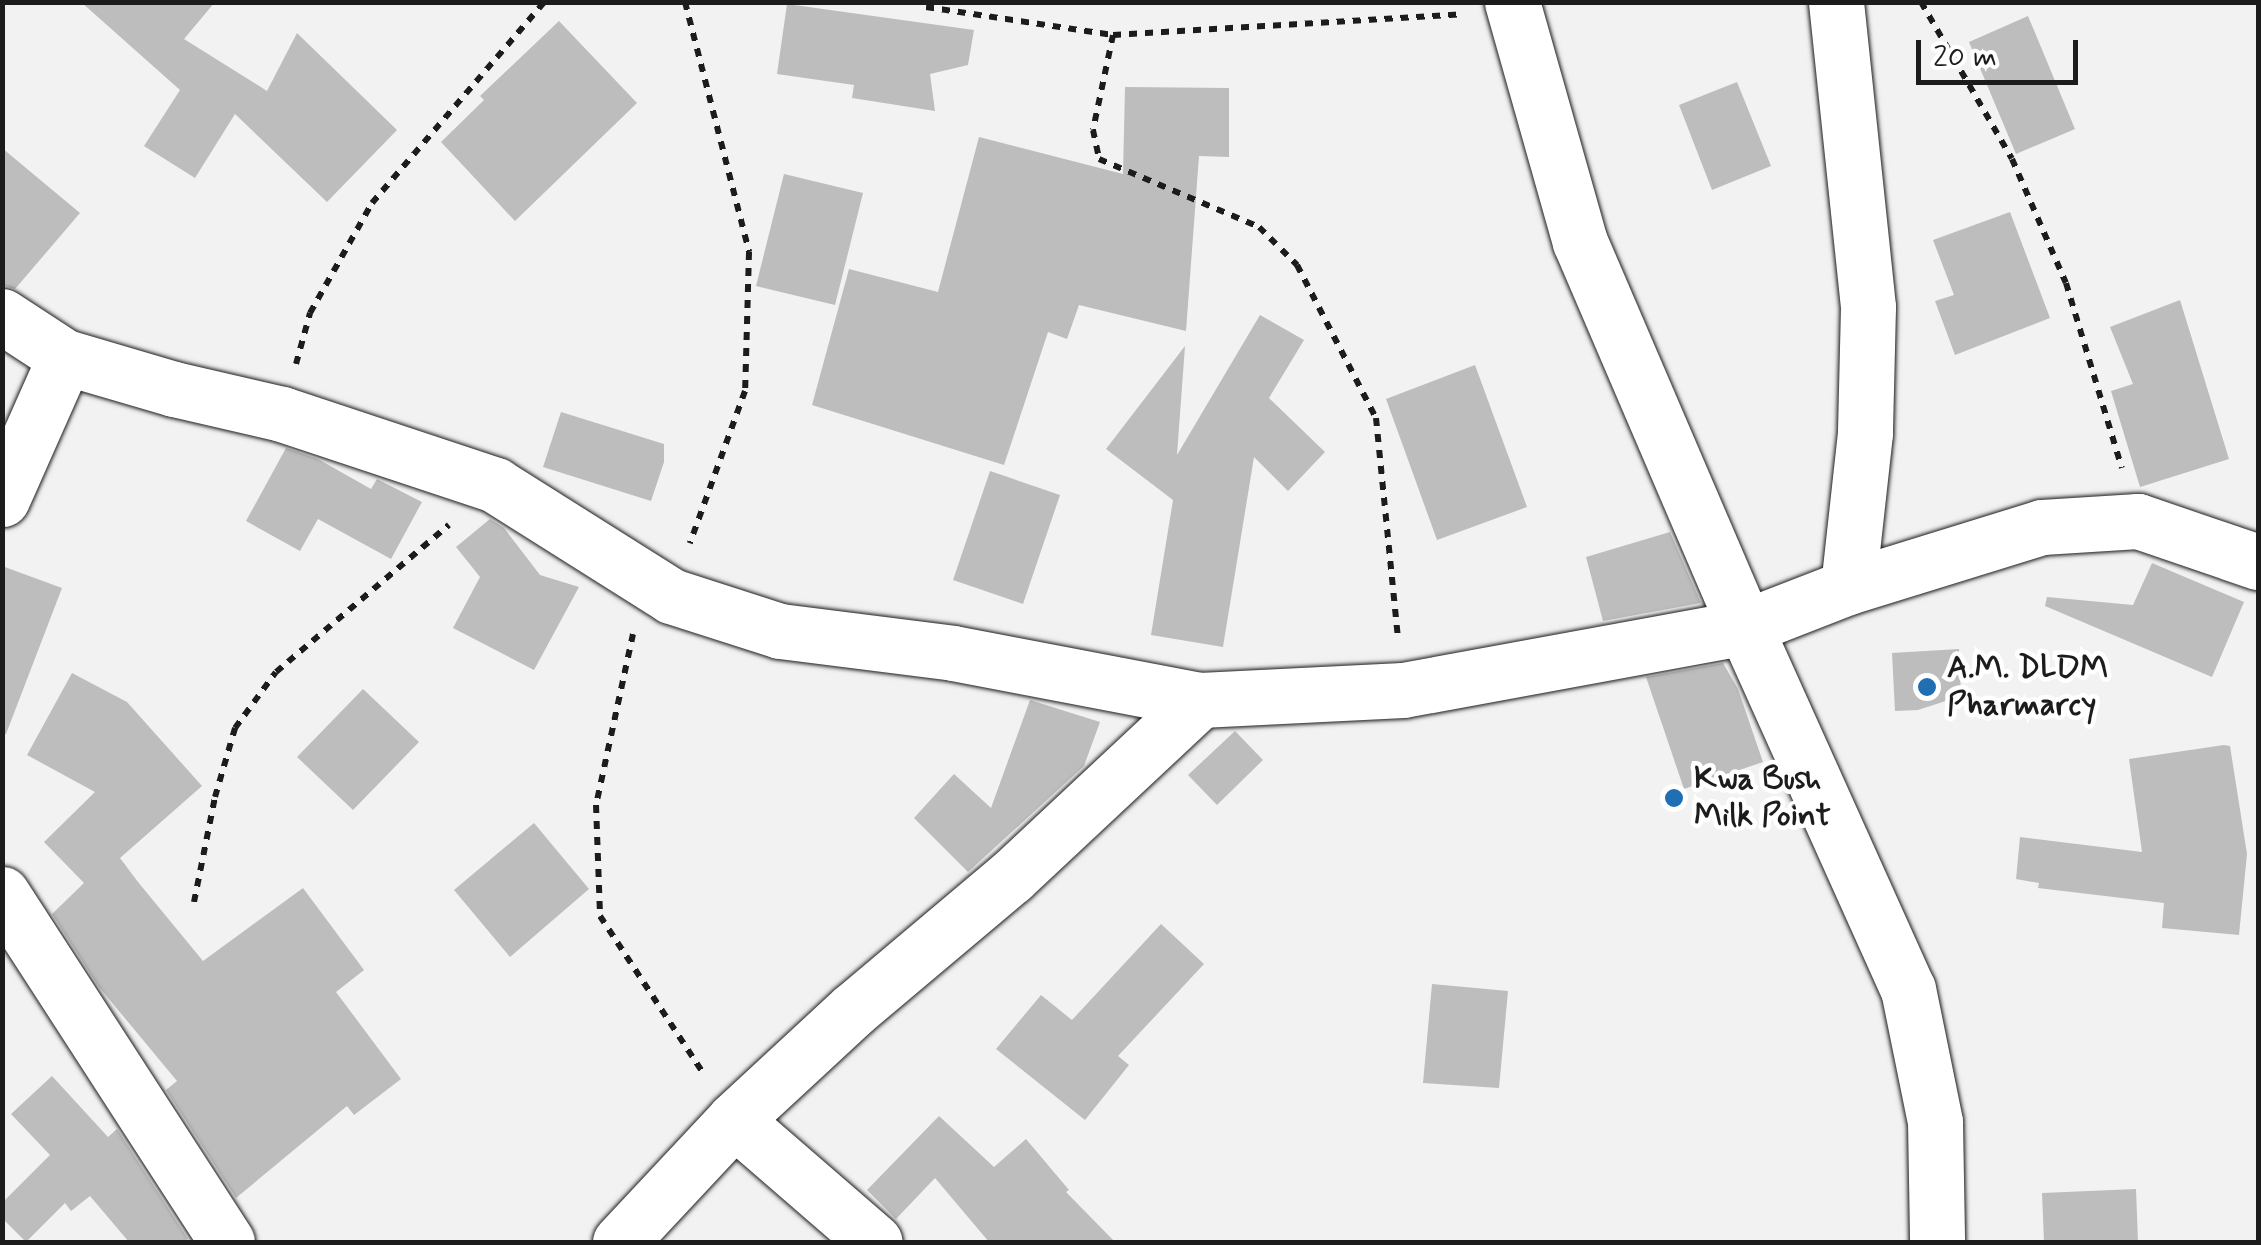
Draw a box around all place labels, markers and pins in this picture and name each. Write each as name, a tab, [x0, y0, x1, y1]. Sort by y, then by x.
place label: A.M. DLDM Pharmarcy	[1947, 650, 2108, 725]
marker: A.M. DLDM Pharmarcy	[1916, 676, 1938, 698]
place label: Kwa Bush Milk Point	[1694, 761, 1831, 836]
marker: Kwa Bush Milk Point	[1663, 787, 1685, 809]

